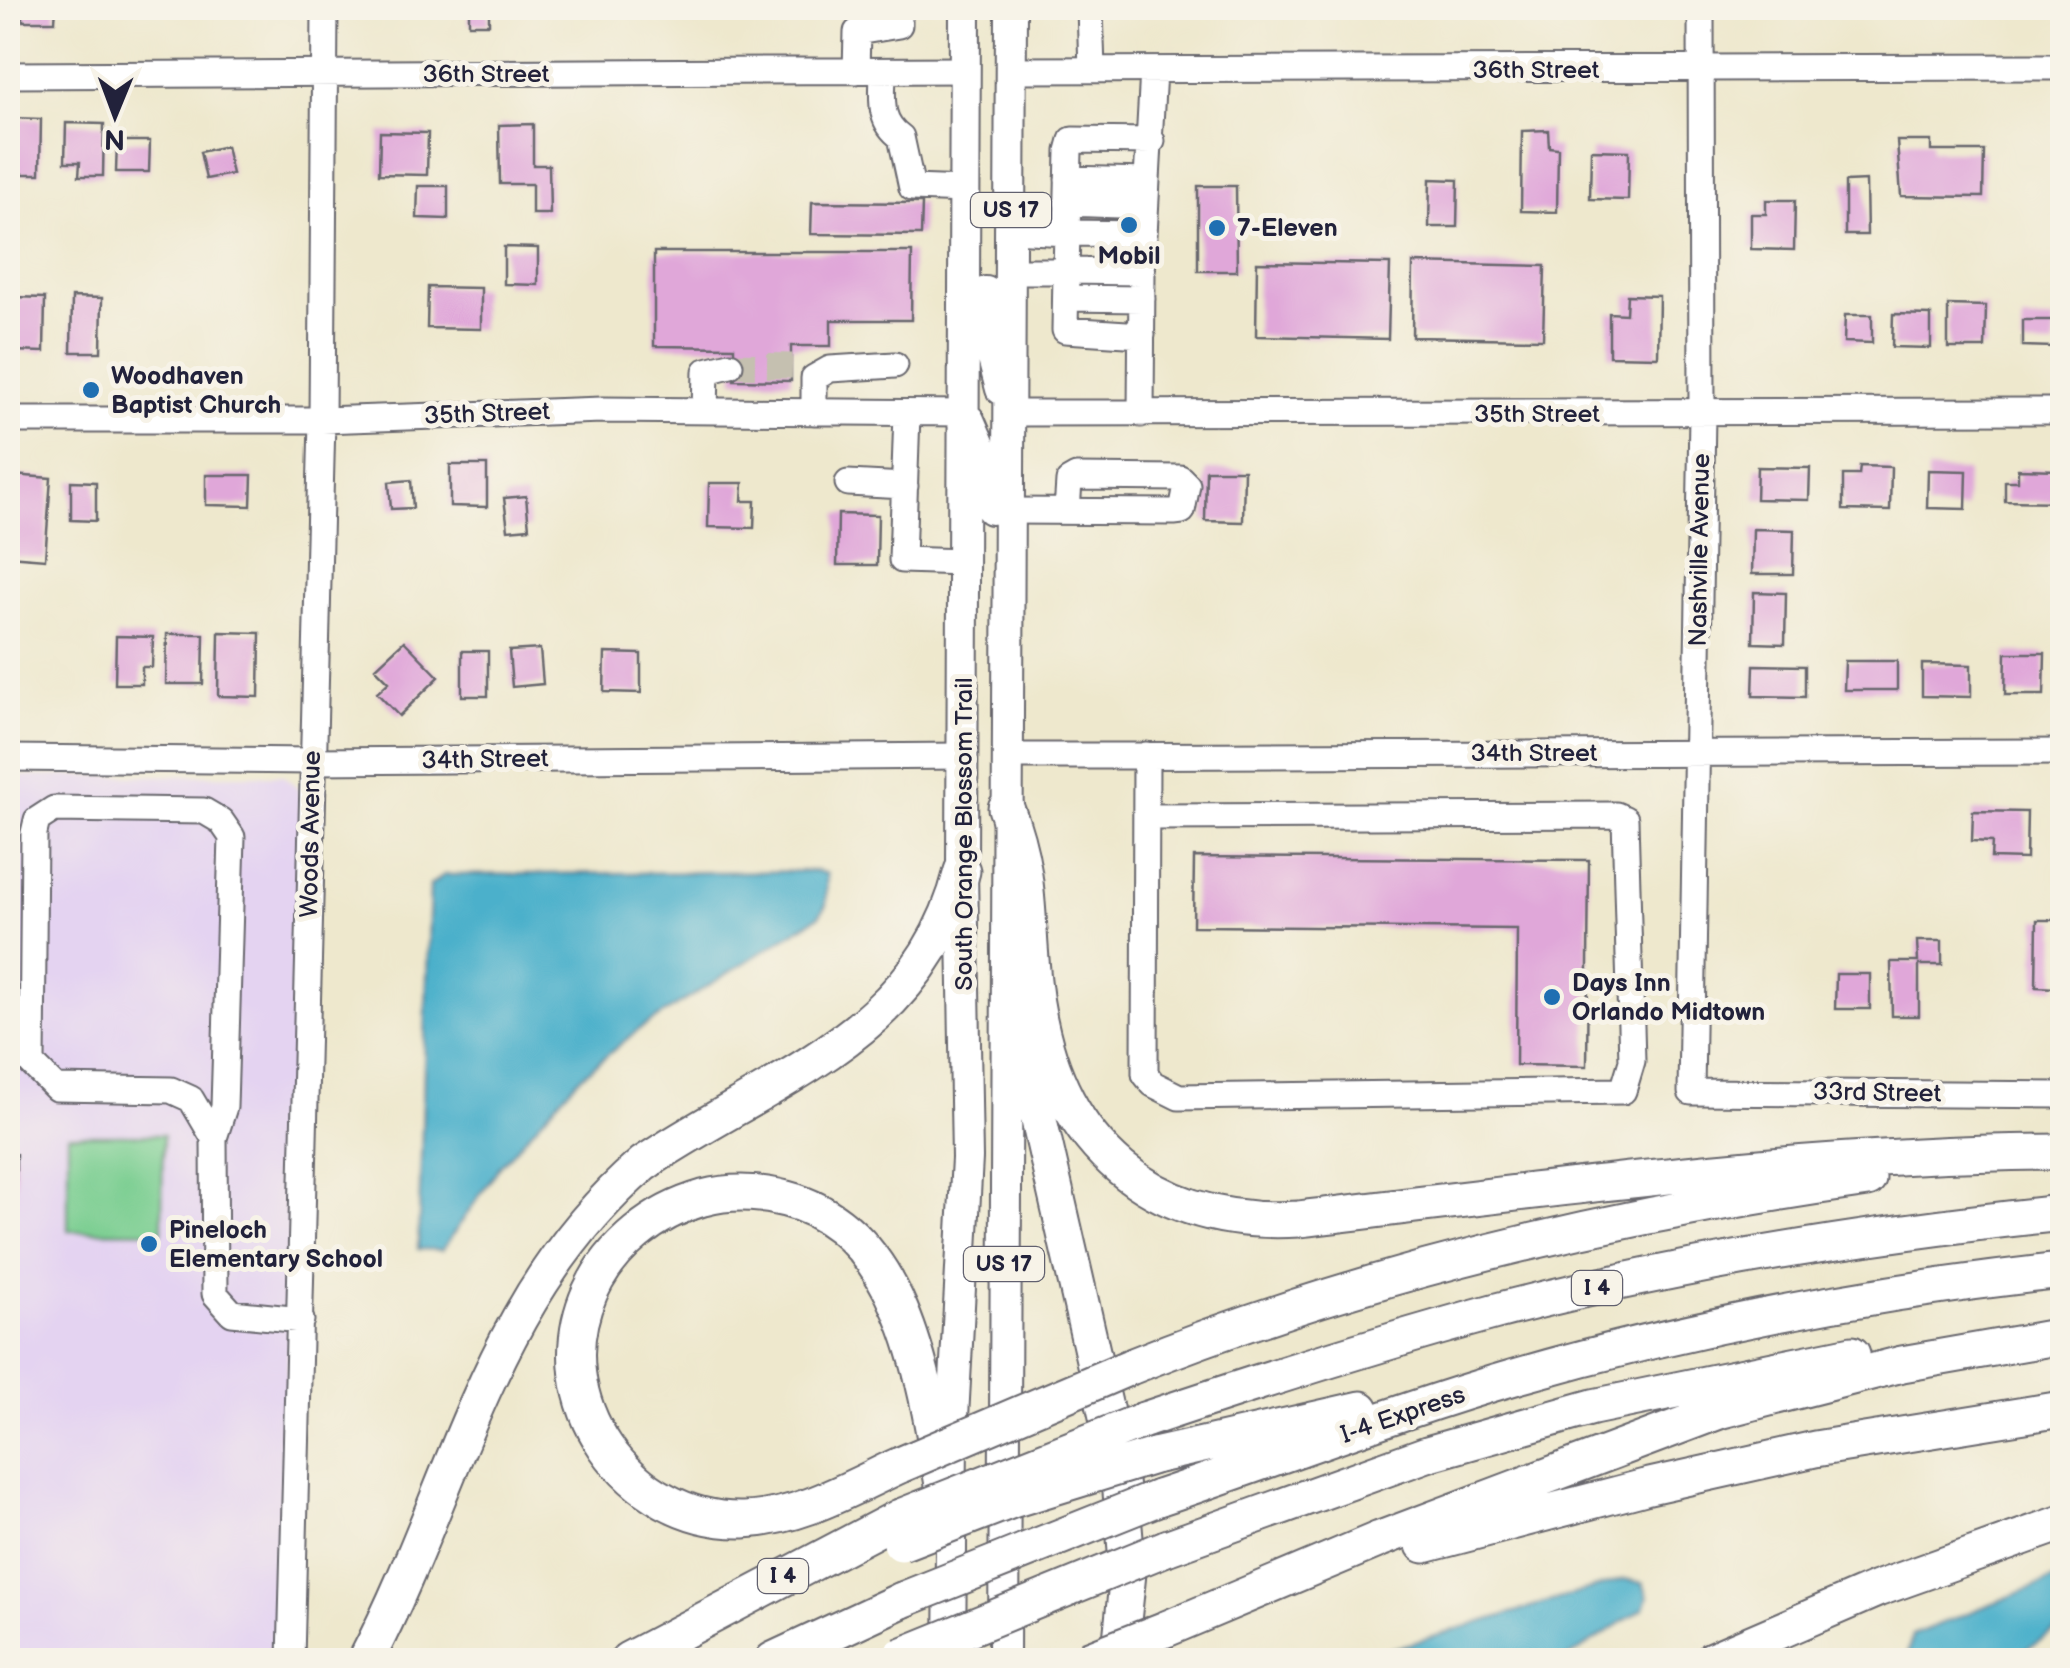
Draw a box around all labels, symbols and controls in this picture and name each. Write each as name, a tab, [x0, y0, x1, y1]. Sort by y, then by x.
street label: 36th Street	[1472, 55, 1600, 86]
street label: 36th Street	[422, 59, 550, 90]
north arrow	[65, 65, 165, 165]
text: N	[104, 122, 125, 155]
road number: US 17	[971, 193, 1051, 227]
place label: 7-Eleven	[1237, 213, 1338, 244]
marker: Mobil	[1118, 214, 1140, 236]
marker: 7-Eleven	[1206, 217, 1228, 239]
place label: Mobil	[1098, 241, 1160, 272]
place label: Woodhaven Baptist Church	[111, 361, 281, 421]
marker: Woodhaven Baptist Church	[80, 379, 102, 401]
street label: 35th Street	[423, 396, 551, 432]
street label: 35th Street	[1474, 399, 1600, 430]
street label: Nashville Avenue	[1683, 453, 1717, 647]
street label: South Orange Blossom Trail	[949, 677, 980, 991]
street label: 34th Street	[1470, 738, 1598, 769]
street label: 34th Street	[421, 743, 549, 777]
street label: Woods Avenue	[294, 750, 328, 918]
place label: Days Inn Orlando Midtown	[1572, 968, 1765, 1028]
marker: Days Inn Orlando Midtown	[1541, 986, 1563, 1008]
street label: 33rd Street	[1812, 1076, 1942, 1110]
place label: Pineloch Elementary School	[169, 1215, 383, 1275]
marker: Pineloch Elementary School	[138, 1233, 160, 1255]
road number: US 17	[964, 1247, 1044, 1281]
road number: I 4	[1572, 1271, 1622, 1305]
street label: I-4 Express	[1337, 1379, 1469, 1451]
road number: I 4	[758, 1559, 808, 1593]

